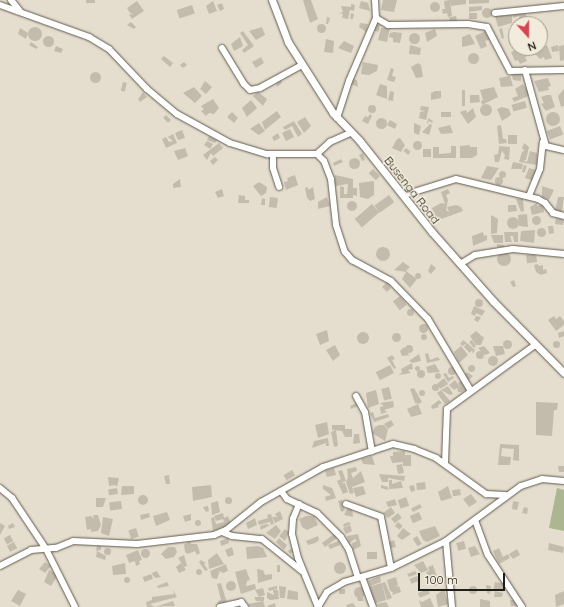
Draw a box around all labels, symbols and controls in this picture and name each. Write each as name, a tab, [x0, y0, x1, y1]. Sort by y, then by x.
north arrow	[508, 16, 548, 56]
text: N	[526, 38, 538, 54]
street label: Busenga Road	[381, 153, 443, 227]
scale bar	[420, 565, 507, 591]
text: 100 m	[425, 572, 458, 587]

